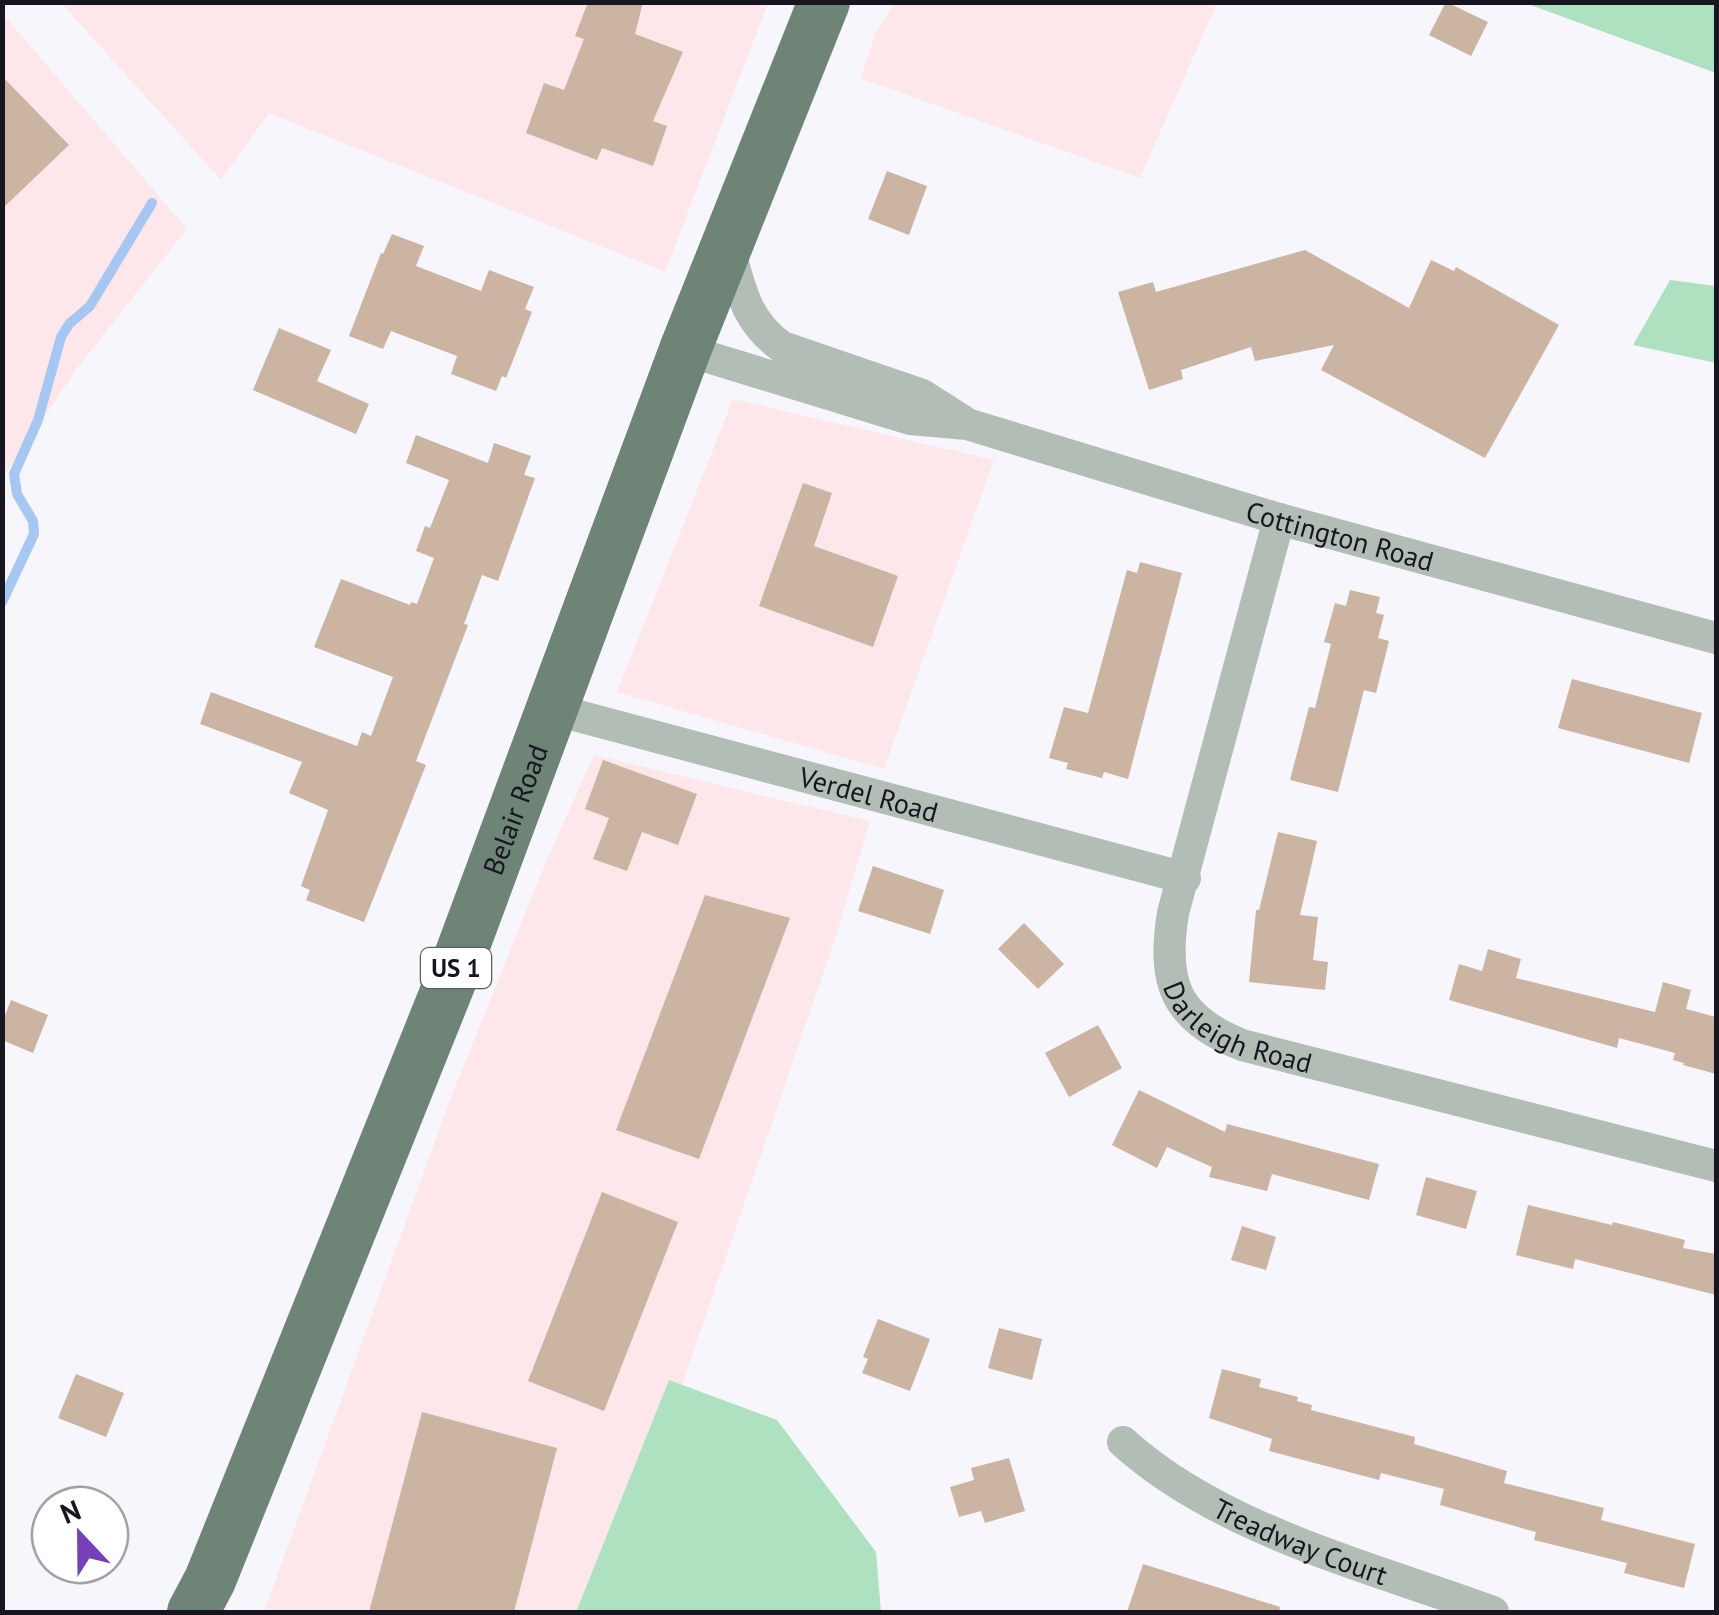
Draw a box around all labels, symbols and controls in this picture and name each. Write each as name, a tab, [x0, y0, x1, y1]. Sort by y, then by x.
street label: Cottington Road	[1242, 492, 1438, 579]
street label: Belair Road	[473, 739, 556, 880]
street label: Verdel Road	[794, 757, 942, 830]
road number: US 1	[421, 948, 491, 988]
street label: Darleigh Road	[1155, 975, 1316, 1081]
north arrow	[30, 1485, 130, 1585]
street label: Treadway Court	[1207, 1489, 1393, 1593]
text: N	[55, 1491, 86, 1532]

